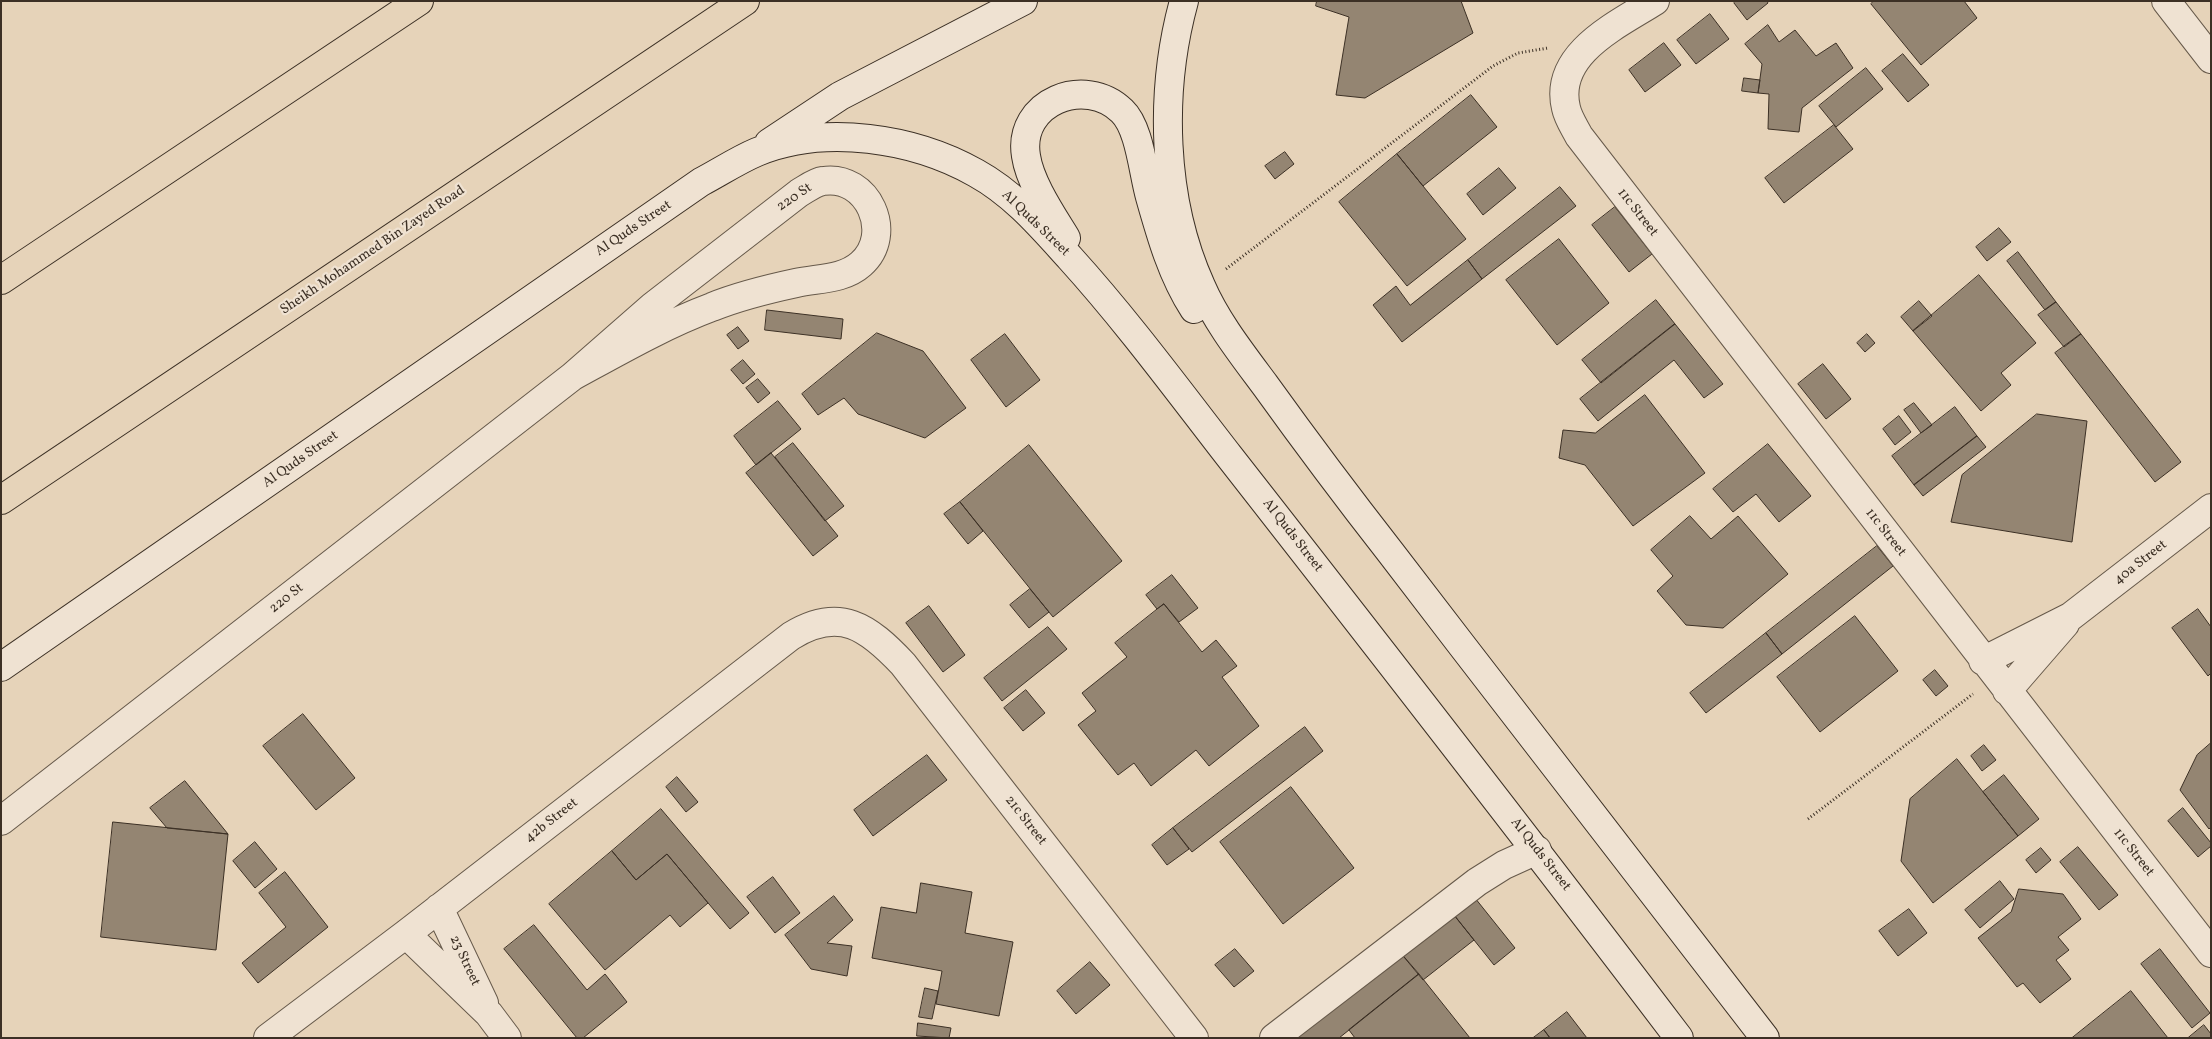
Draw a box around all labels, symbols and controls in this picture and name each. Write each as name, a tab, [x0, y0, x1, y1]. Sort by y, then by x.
street label: 220 St	[774, 180, 816, 216]
street label: Sheikh Mohammed Bin Zayed Road	[278, 183, 468, 319]
street label: 11c Street	[1613, 186, 1661, 240]
street label: Al Quds Street	[997, 187, 1073, 261]
street label: Al Quds Street	[593, 197, 675, 261]
street label: Al Quds Street	[260, 428, 342, 492]
street label: Al Quds Street	[1258, 496, 1326, 576]
street label: 11c Street	[1861, 506, 1909, 560]
street label: 40a Street	[2111, 537, 2171, 589]
street label: 220 St	[267, 580, 307, 618]
street label: 21c Street	[1000, 793, 1050, 849]
street label: 42b Street	[522, 795, 582, 847]
street label: Al Quds Street	[1506, 815, 1574, 895]
street label: 11c Street	[2109, 826, 2157, 880]
street label: 23 Street	[445, 933, 483, 989]

